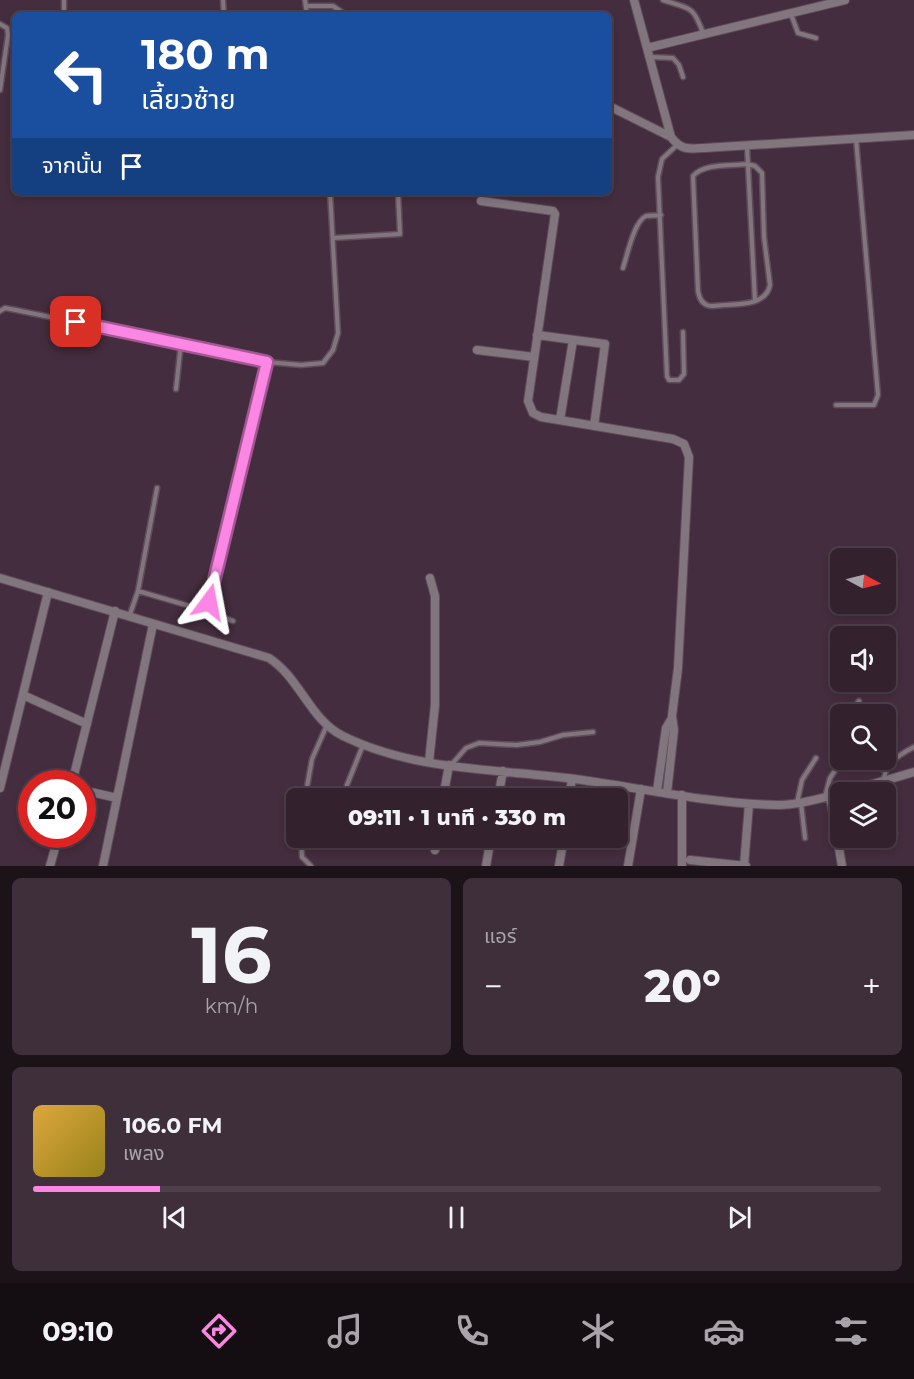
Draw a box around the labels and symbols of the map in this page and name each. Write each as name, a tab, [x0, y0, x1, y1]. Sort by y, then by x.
pin	[50, 296, 101, 347]
north arrow	[830, 548, 896, 614]
position arrow	[177, 570, 241, 634]
speed limit sign: 20	[18, 770, 96, 848]

